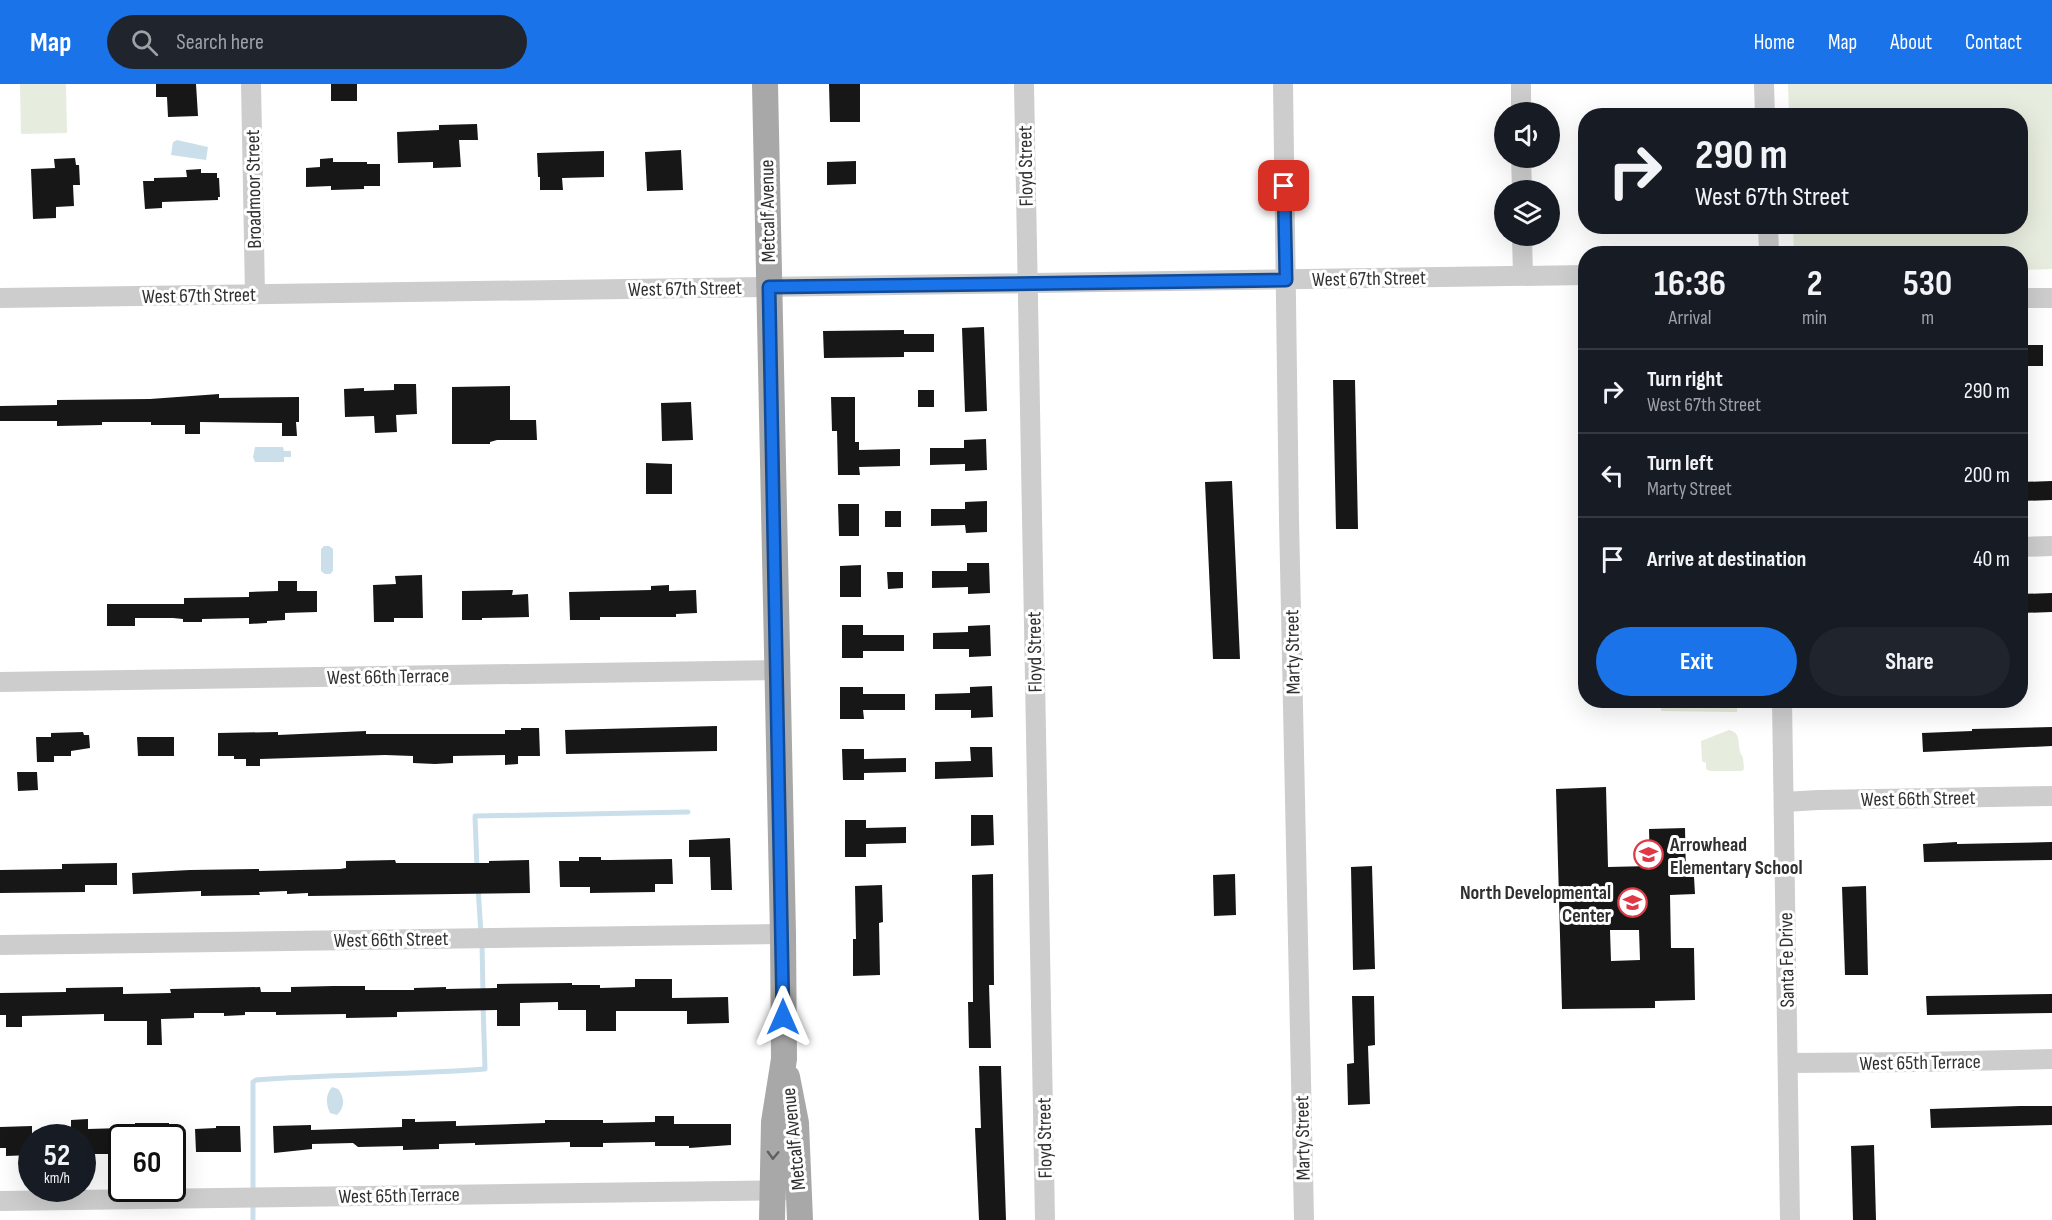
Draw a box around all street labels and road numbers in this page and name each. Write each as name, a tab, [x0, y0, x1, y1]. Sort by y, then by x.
street label: Floyd Street	[1013, 125, 1039, 207]
street label: Broadmoor Street	[241, 129, 267, 249]
street label: Metcalf Avenue	[755, 159, 781, 263]
street label: West 67th Street	[1312, 266, 1426, 292]
street label: West 67th Street	[628, 276, 742, 302]
street label: West 67th Street	[142, 283, 256, 309]
street label: Marty Street	[1280, 609, 1306, 695]
street label: Floyd Street	[1022, 611, 1048, 693]
street label: West 66th Terrace	[327, 664, 449, 690]
street label: West 66th Street	[1860, 786, 1976, 812]
street label: Santa Fe Drive	[1774, 912, 1800, 1008]
street label: West 66th Street	[333, 927, 449, 953]
street label: West 65th Terrace	[1859, 1050, 1981, 1076]
street label: Metcalf Avenue	[777, 1087, 811, 1191]
street label: Marty Street	[1290, 1095, 1316, 1181]
street label: Floyd Street	[1032, 1097, 1058, 1179]
street label: West 65th Terrace	[338, 1183, 460, 1209]

